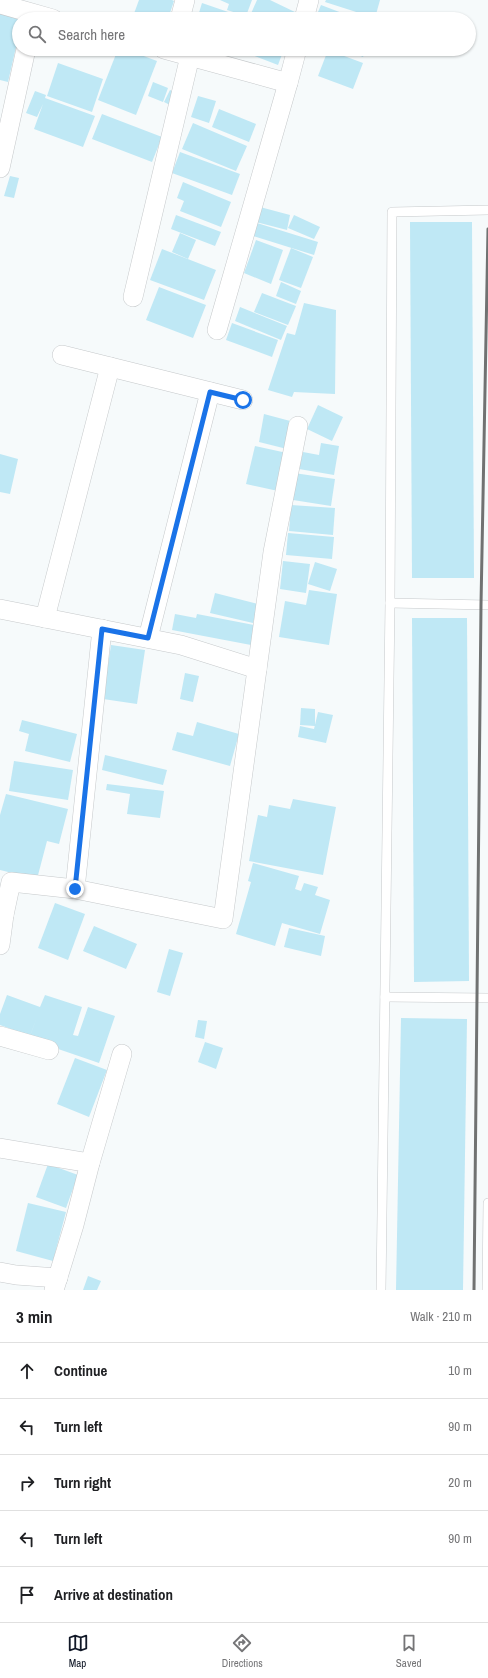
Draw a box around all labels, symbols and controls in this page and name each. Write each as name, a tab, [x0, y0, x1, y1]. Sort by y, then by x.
search box	[12, 12, 476, 56]
icon: search	[26, 23, 48, 45]
text: Search here	[58, 24, 125, 45]
route start	[234, 391, 252, 409]
route end	[66, 880, 84, 898]
text: 3 min	[16, 1305, 52, 1328]
text: Walk · 210 m	[410, 1308, 472, 1325]
icon: ahead	[16, 1360, 38, 1382]
text: Continue	[54, 1360, 107, 1381]
text: 10 m	[448, 1362, 472, 1379]
icon: left	[16, 1416, 38, 1438]
text: Turn left	[54, 1416, 102, 1437]
text: 90 m	[448, 1418, 472, 1435]
icon: right	[16, 1472, 38, 1494]
text: Turn right	[54, 1472, 111, 1493]
text: 20 m	[448, 1474, 472, 1491]
icon: left	[16, 1528, 38, 1550]
text: Turn left	[54, 1528, 102, 1549]
text: 90 m	[448, 1530, 472, 1547]
icon: arrive	[16, 1584, 38, 1606]
text: Arrive at destination	[54, 1584, 173, 1605]
tab: Map	[67, 1632, 89, 1670]
tab: Directions	[222, 1632, 263, 1670]
tab: Saved	[396, 1632, 421, 1670]

